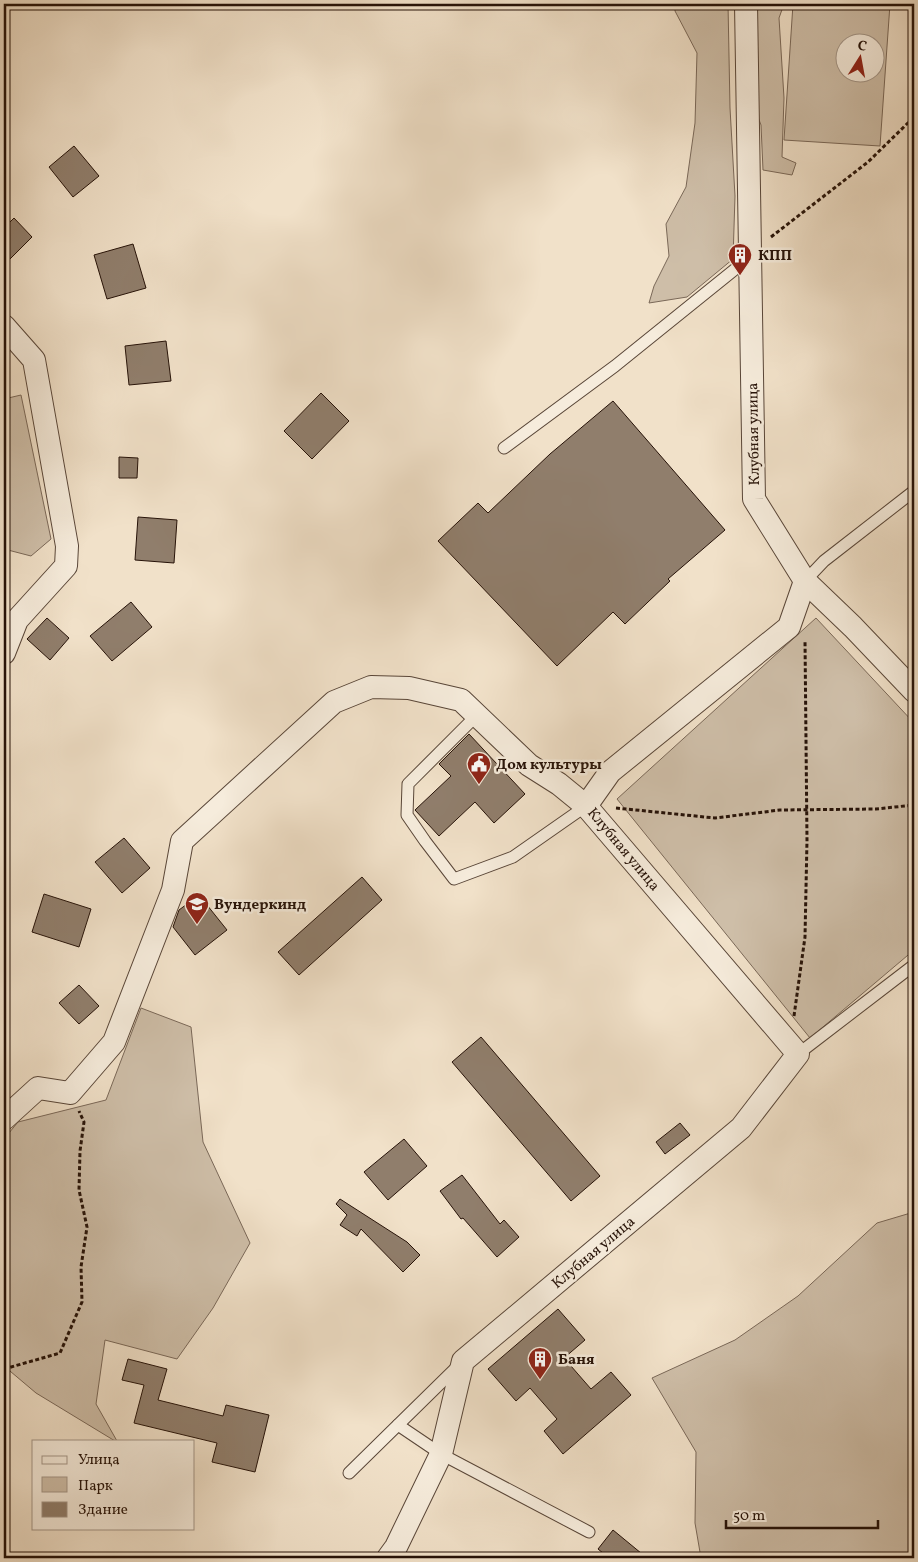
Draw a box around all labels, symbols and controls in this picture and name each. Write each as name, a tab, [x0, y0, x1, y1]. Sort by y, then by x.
north arrow	[836, 32, 886, 82]
text: С	[856, 37, 868, 57]
building icon: КПП	[727, 242, 753, 276]
place label: КПП	[758, 246, 792, 267]
street label: Клубная улица	[743, 382, 766, 486]
public building icon: Дом культуры	[466, 751, 492, 785]
place label: Дом культуры	[496, 755, 602, 776]
street label: Клубная улица	[582, 804, 664, 896]
school or university icon: Вундеркинд	[184, 891, 210, 925]
place label: Вундеркинд	[214, 895, 306, 916]
street label: Клубная улица	[548, 1212, 640, 1294]
building icon: Баня	[527, 1346, 553, 1380]
place label: Баня	[558, 1350, 595, 1371]
legend	[32, 1440, 195, 1530]
text: Улица	[78, 1450, 120, 1471]
text: Парк	[78, 1476, 113, 1497]
scale bar	[726, 1497, 878, 1529]
text: Здание	[78, 1500, 128, 1521]
text: 50 m	[733, 1506, 765, 1527]

